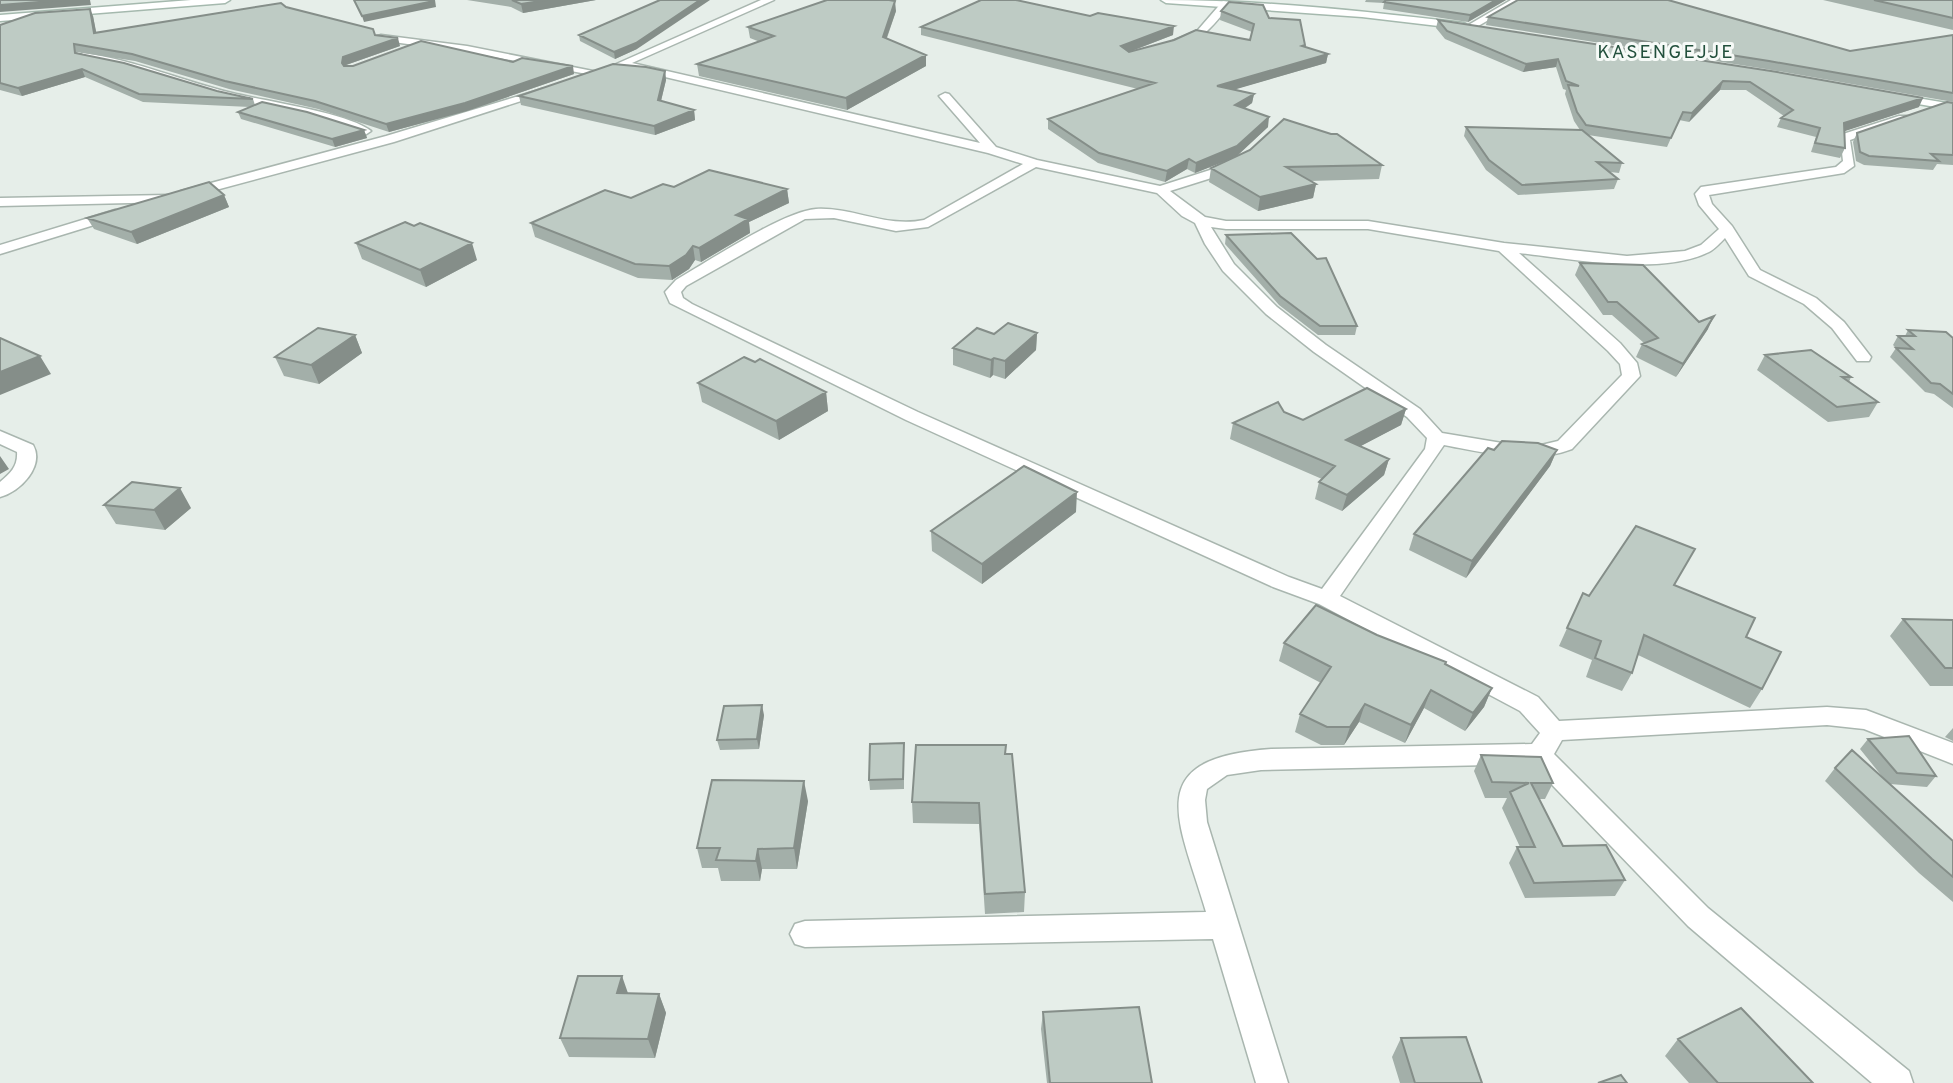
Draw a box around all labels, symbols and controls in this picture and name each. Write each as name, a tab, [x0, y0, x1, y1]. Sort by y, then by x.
district label: KASENGEJJE	[1597, 41, 1735, 65]

